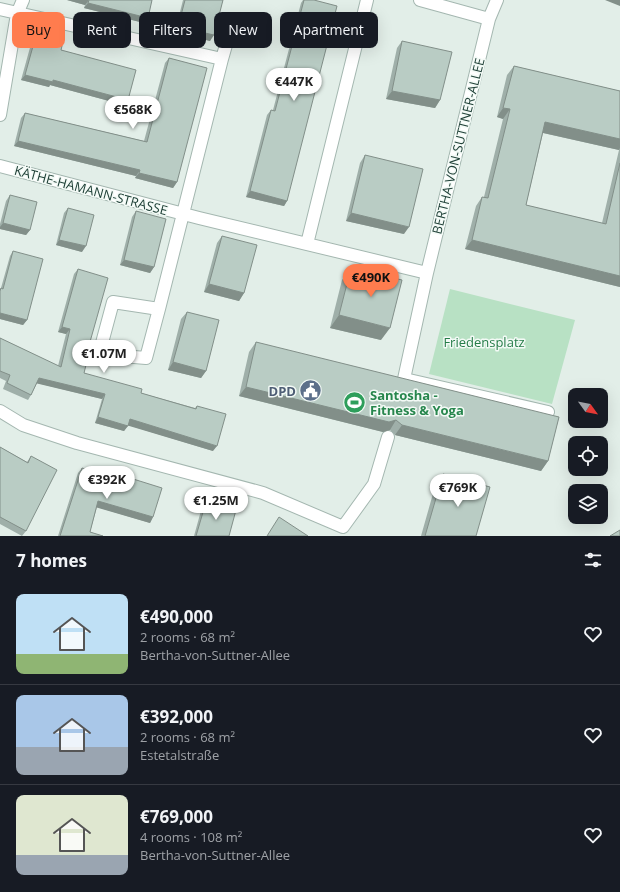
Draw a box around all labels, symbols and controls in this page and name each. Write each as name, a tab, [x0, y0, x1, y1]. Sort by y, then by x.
chip: Buy	[12, 12, 65, 48]
chip: Rent	[73, 12, 131, 48]
chip: Filters	[139, 12, 206, 48]
chip: New	[214, 12, 272, 48]
chip: Apartment	[280, 12, 378, 48]
street label: BERTHA-VON-SUTTNER-ALLEE	[427, 56, 489, 236]
pin: €447K	[266, 68, 322, 102]
text: €447K	[275, 72, 313, 90]
pin: €568K	[105, 96, 161, 130]
text: €568K	[114, 100, 152, 118]
street label: KÄTHE-HAMANN-STRASSE	[12, 161, 170, 219]
pin: €490K	[343, 264, 399, 298]
text: €490K	[352, 268, 390, 286]
park label: Friedensplatz	[443, 333, 525, 351]
pin: €1.07M	[71, 340, 137, 374]
text: €1.07M	[81, 344, 127, 362]
public building icon: DPD	[298, 378, 324, 404]
place label: DPD	[269, 382, 296, 400]
place label: Santosha - Fitness & Yoga	[370, 386, 464, 419]
north arrow	[568, 388, 608, 428]
map controls	[568, 388, 608, 524]
sports icon: Santosha - Fitness & Yoga	[341, 389, 367, 415]
button: locate	[568, 436, 608, 476]
pin: €392K	[79, 466, 135, 500]
text: €392K	[88, 470, 126, 488]
pin: €769K	[430, 474, 486, 508]
text: €769K	[439, 478, 477, 496]
button: layers	[568, 484, 608, 524]
pin: €1.25M	[183, 487, 249, 521]
text: €1.25M	[193, 491, 239, 509]
text: 7 homes	[16, 549, 87, 572]
icon: filters	[582, 549, 604, 571]
text: €490,000	[140, 605, 213, 628]
icon: home	[48, 610, 96, 658]
icon: heart	[582, 623, 604, 645]
text: 2 rooms · 68 m²	[140, 628, 235, 646]
text: Bertha-von-Suttner-Allee	[140, 646, 290, 664]
text: €392,000	[140, 705, 213, 728]
icon: home	[48, 711, 96, 759]
icon: heart	[582, 724, 604, 746]
text: 2 rooms · 68 m²	[140, 728, 235, 746]
text: Estetalstraße	[140, 746, 219, 764]
text: €769,000	[140, 805, 213, 828]
icon: home	[48, 811, 96, 859]
icon: heart	[582, 824, 604, 846]
text: 4 rooms · 108 m²	[140, 828, 242, 846]
text: Bertha-von-Suttner-Allee	[140, 846, 290, 864]

